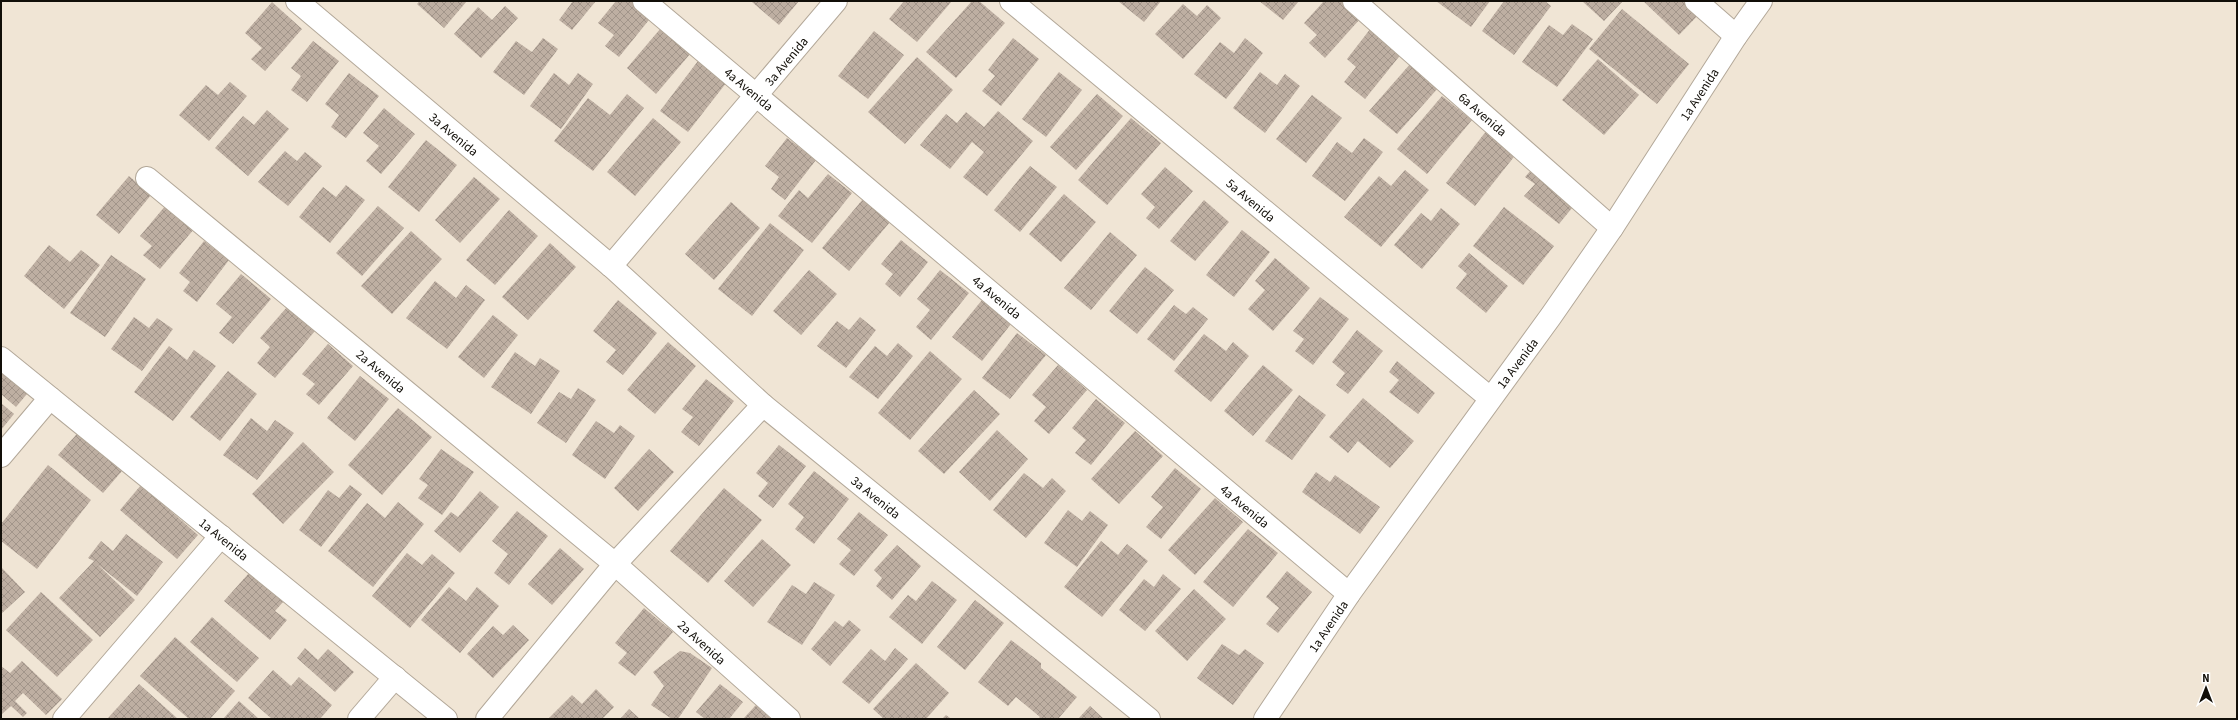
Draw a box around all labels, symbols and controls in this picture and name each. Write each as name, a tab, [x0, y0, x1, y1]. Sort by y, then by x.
street label: 3a Avenida	[761, 33, 813, 90]
street label: 4a Avenida	[720, 64, 777, 116]
street label: 1a Avenida	[1676, 65, 1723, 124]
street label: 6a Avenida	[1454, 89, 1511, 141]
street label: 3a Avenida	[425, 109, 482, 161]
street label: 5a Avenida	[1222, 175, 1279, 227]
street label: 4a Avenida	[968, 272, 1025, 324]
street label: 1a Avenida	[1493, 335, 1543, 393]
street label: 2a Avenida	[352, 346, 409, 398]
street label: 3a Avenida	[847, 472, 904, 523]
street label: 4a Avenida	[1216, 481, 1273, 533]
street label: 1a Avenida	[195, 514, 252, 565]
street label: 1a Avenida	[1305, 597, 1353, 656]
street label: 2a Avenida	[673, 616, 729, 669]
north arrow	[2186, 668, 2226, 708]
text: N	[2202, 671, 2210, 686]

